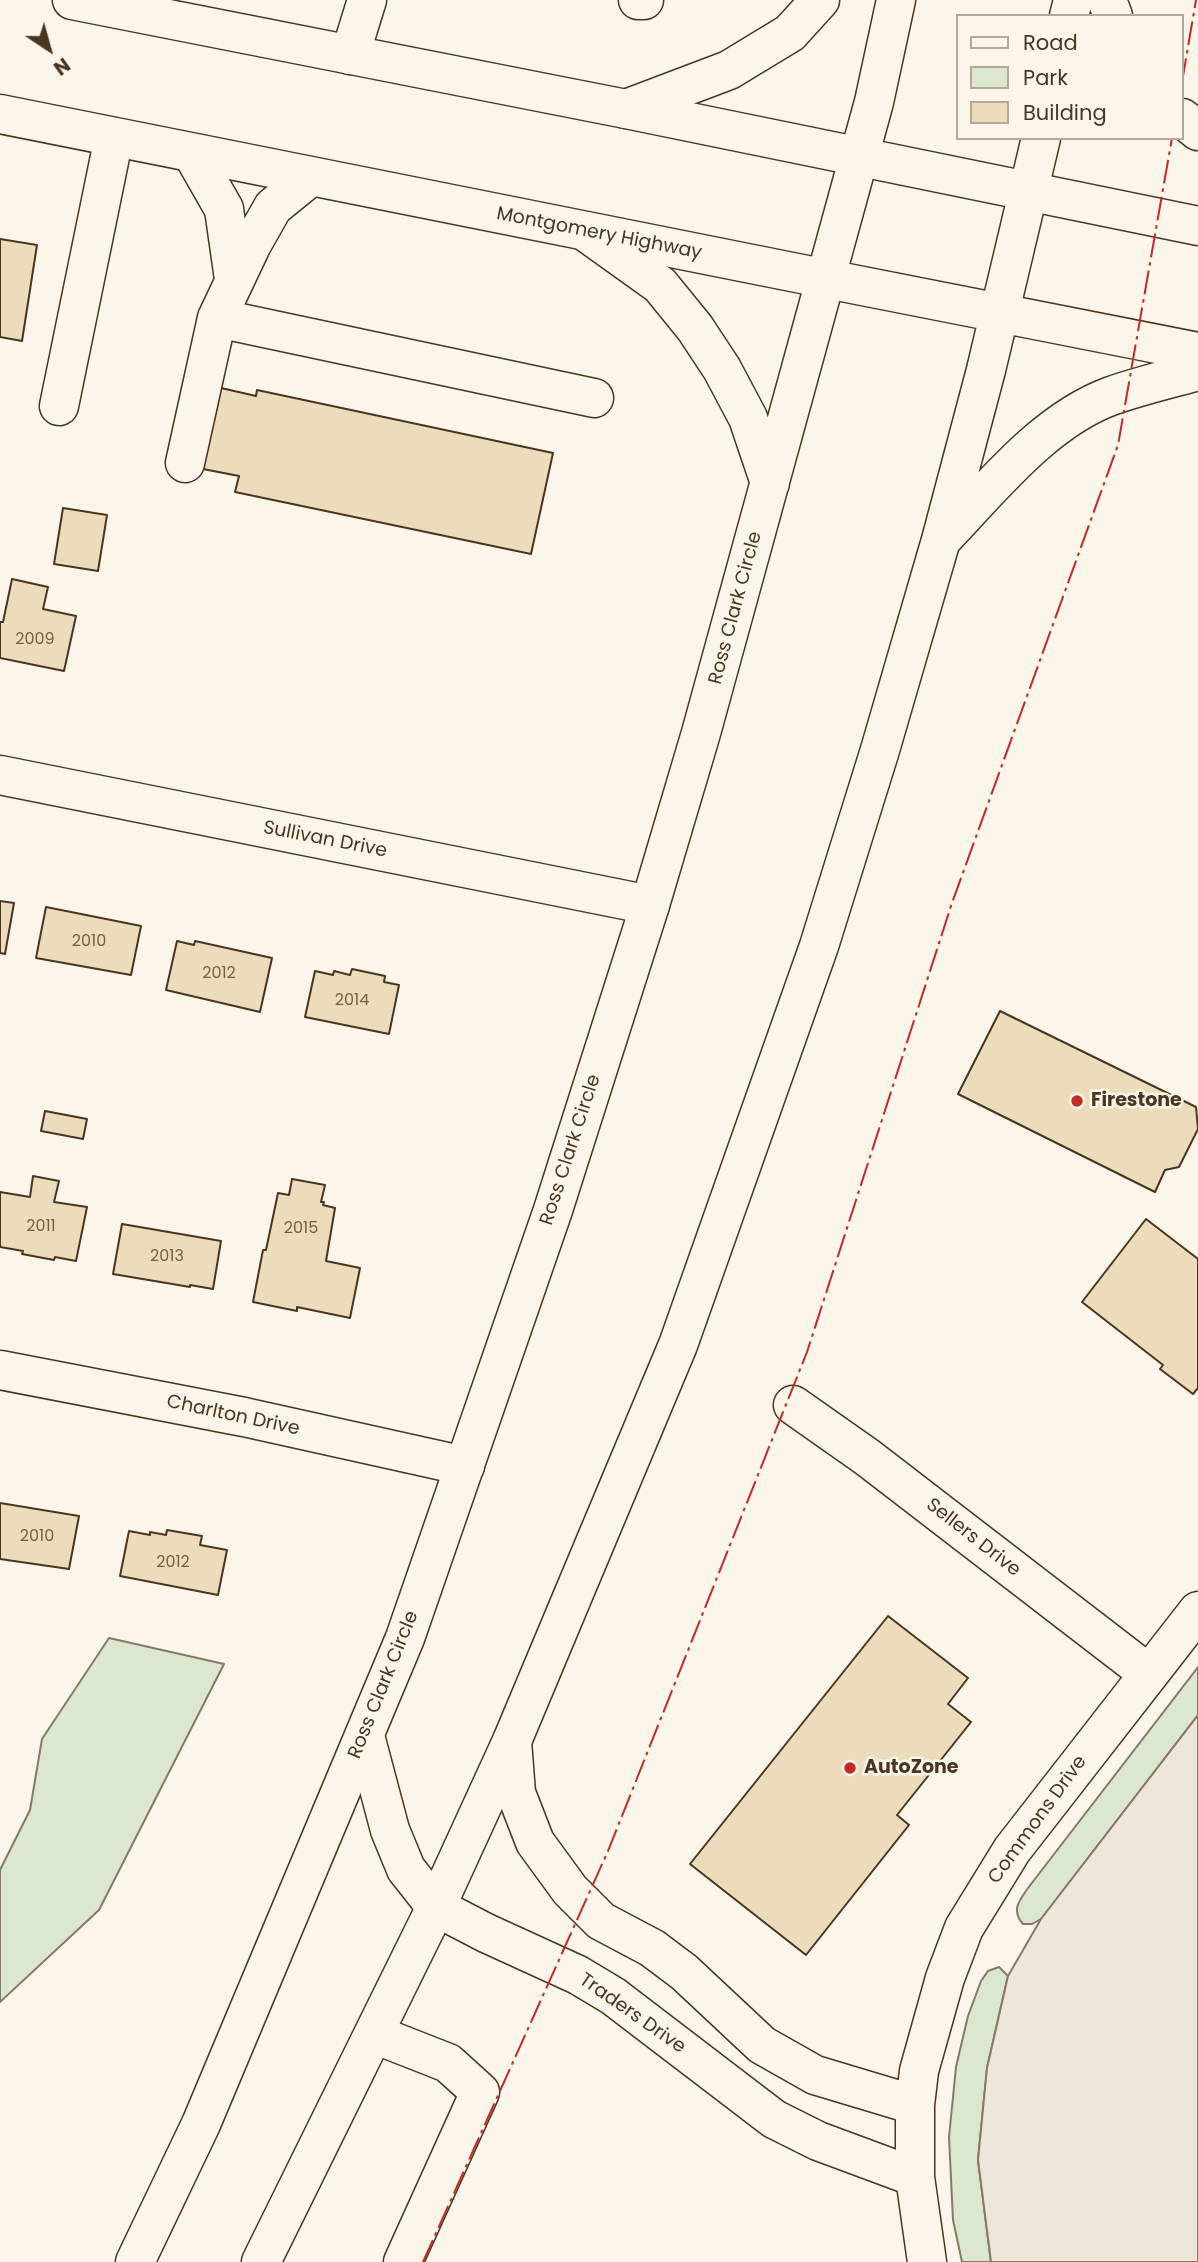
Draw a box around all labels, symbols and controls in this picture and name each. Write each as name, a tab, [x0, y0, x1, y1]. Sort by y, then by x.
north arrow	[14, 14, 84, 84]
legend	[956, 14, 1184, 140]
text: Road	[1023, 28, 1078, 57]
text: N	[48, 51, 75, 82]
text: Park	[1023, 63, 1068, 92]
text: Building	[1023, 98, 1107, 127]
street label: Montgomery Highway	[494, 203, 704, 265]
street label: Ross Clark Circle	[705, 529, 767, 687]
house number: 2009	[15, 630, 55, 650]
street label: Sullivan Drive	[261, 817, 389, 863]
house number: 2010	[72, 932, 106, 952]
house number: 2012	[202, 964, 236, 984]
house number: 2014	[335, 991, 369, 1011]
street label: Ross Clark Circle	[536, 1072, 606, 1228]
place label: Firestone	[1091, 1090, 1182, 1112]
marker: Firestone	[1069, 1093, 1085, 1109]
house number: 2011	[26, 1217, 56, 1237]
house number: 2015	[284, 1219, 318, 1239]
house number: 2013	[150, 1247, 184, 1267]
street label: Charlton Drive	[164, 1391, 302, 1441]
street label: Sellers Drive	[921, 1494, 1025, 1582]
house number: 2010	[20, 1527, 54, 1547]
house number: 2012	[156, 1553, 190, 1573]
street label: Ross Clark Circle	[344, 1608, 424, 1762]
street label: Commons Drive	[984, 1751, 1092, 1889]
place label: AutoZone	[864, 1757, 959, 1779]
marker: AutoZone	[842, 1760, 858, 1776]
street label: Traders Drive	[574, 1969, 690, 2059]

